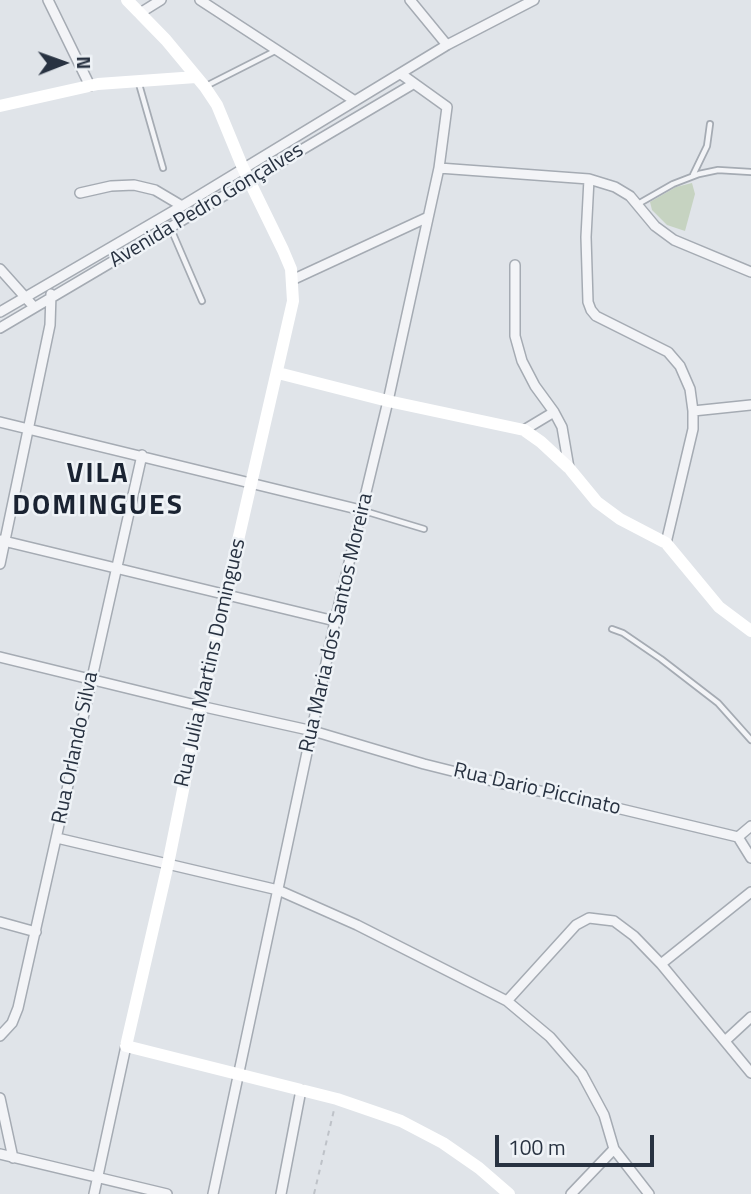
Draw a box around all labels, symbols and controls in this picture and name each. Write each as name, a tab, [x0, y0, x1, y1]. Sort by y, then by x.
north arrow	[28, 28, 98, 98]
text: N	[70, 56, 99, 69]
street label: Avenida Pedro Gonçalves	[105, 138, 309, 274]
district label: VILA DOMINGUES	[13, 458, 183, 524]
street label: Rua Maria dos Santos Moreira	[295, 491, 379, 755]
street label: Rua Julia Martins Domingues	[170, 536, 252, 790]
street label: Rua Orlando Silva	[48, 670, 104, 826]
street label: Rua Dario Piccinato	[451, 759, 623, 821]
scale bar	[499, 1120, 658, 1164]
text: 100 m	[508, 1131, 565, 1163]

